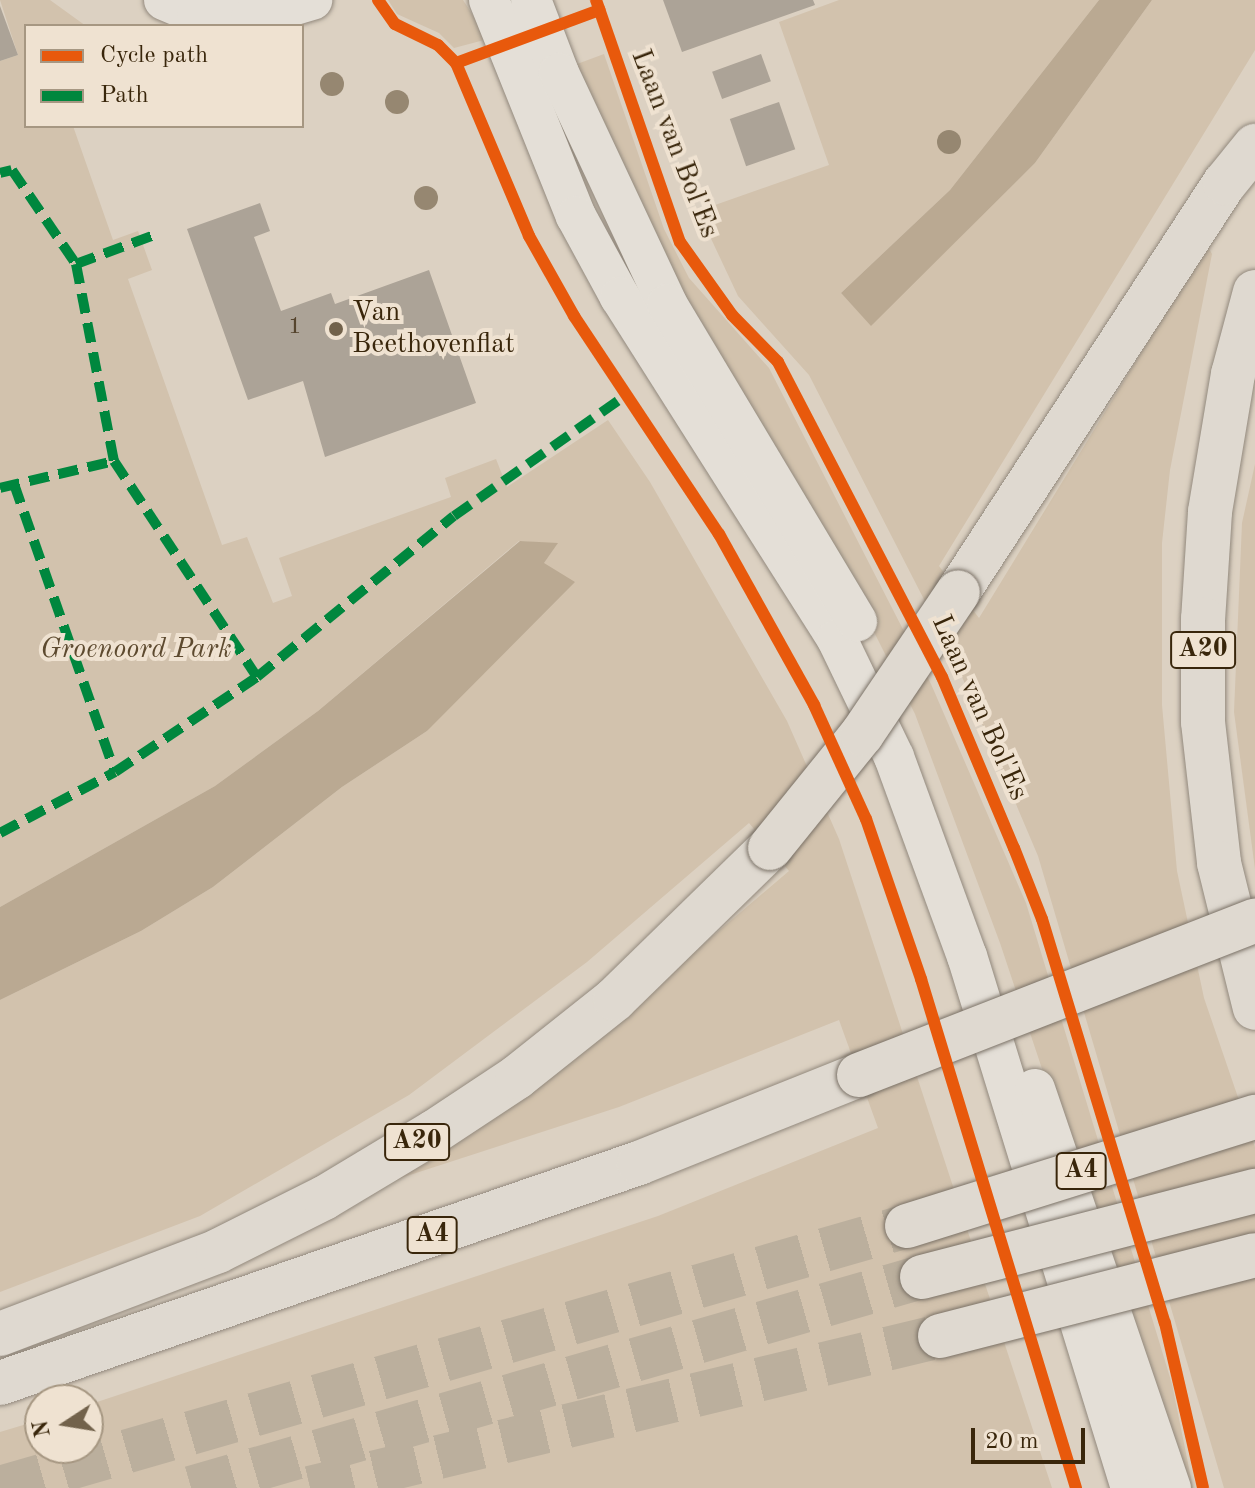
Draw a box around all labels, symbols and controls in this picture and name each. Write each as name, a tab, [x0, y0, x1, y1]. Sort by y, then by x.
legend	[24, 24, 304, 128]
text: Cycle path	[100, 44, 208, 68]
street label: Laan van Bol'Es	[623, 45, 725, 243]
text: Path	[100, 84, 149, 108]
place label: Van Beethovenflat	[352, 296, 515, 362]
house number: 1	[288, 314, 302, 342]
marker: Van Beethovenflat	[327, 320, 345, 338]
street label: Laan van Bol'Es	[923, 610, 1035, 806]
road number: A20	[1169, 628, 1237, 672]
park label: Groenoord Park	[40, 633, 232, 667]
road number: A20	[383, 1120, 451, 1164]
road number: A4	[1055, 1149, 1107, 1193]
road number: A4	[406, 1213, 458, 1257]
north arrow	[24, 1384, 104, 1464]
scale bar	[975, 1412, 1089, 1462]
text: N	[30, 1418, 55, 1439]
text: 20 m	[985, 1430, 1039, 1454]

